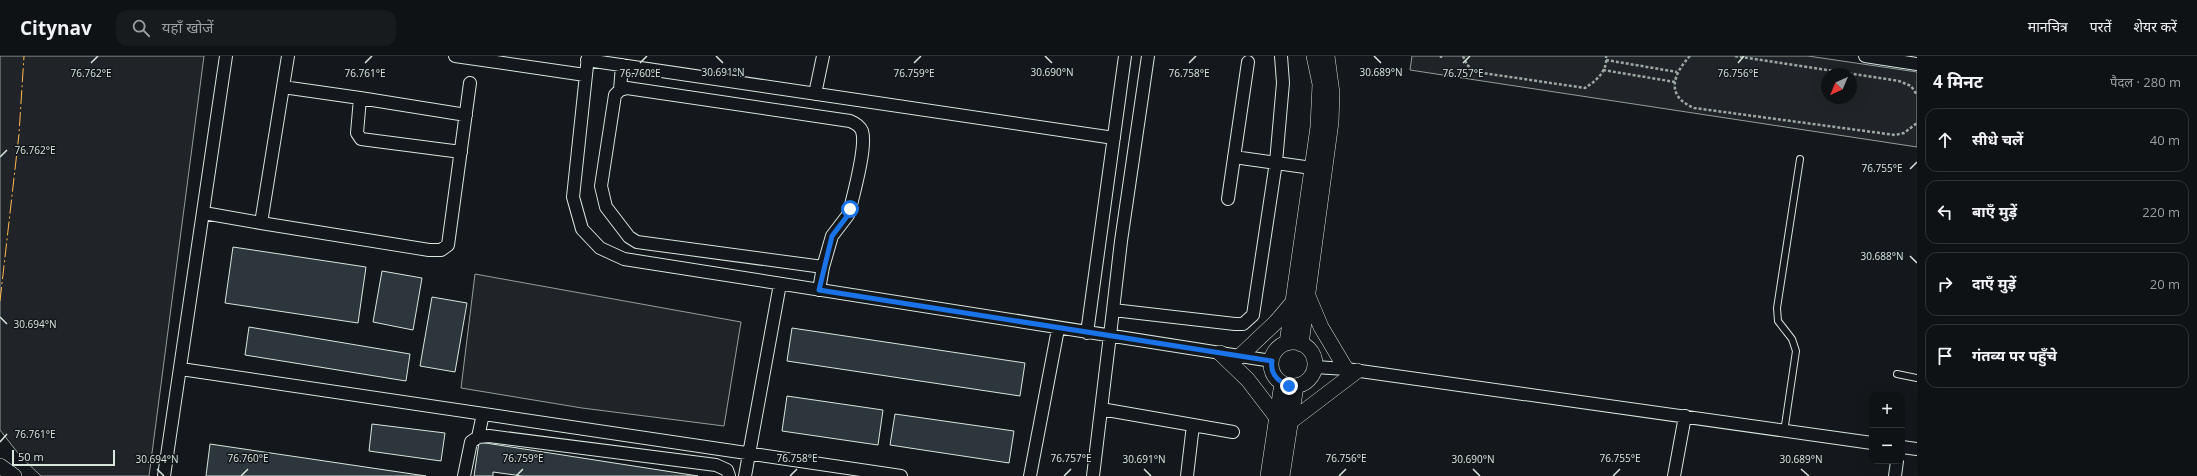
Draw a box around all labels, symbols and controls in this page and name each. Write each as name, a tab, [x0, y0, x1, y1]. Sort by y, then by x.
search box	[116, 10, 396, 46]
text: Citynav	[20, 15, 92, 41]
icon: search	[130, 17, 152, 39]
text: यहाँ खोजें	[162, 17, 213, 37]
text: मानचित्र	[2028, 17, 2068, 36]
text: परतें	[2090, 17, 2112, 36]
text: शेयर करें	[2134, 17, 2177, 36]
text: 30.691°N	[701, 65, 745, 79]
text: 30.690°N	[1030, 65, 1074, 79]
text: 30.689°N	[1359, 65, 1403, 79]
text: 76.762°E	[70, 66, 112, 80]
text: 76.761°E	[344, 66, 386, 80]
text: 76.760°E	[619, 66, 661, 80]
text: 76.759°E	[893, 66, 935, 80]
text: 76.758°E	[1168, 66, 1210, 80]
text: 76.757°E	[1442, 66, 1484, 80]
text: 76.756°E	[1717, 66, 1759, 80]
north arrow	[1821, 68, 1857, 104]
text: 4 मिनट	[1933, 70, 1983, 93]
text: पैदल · 280 m	[2110, 73, 2181, 91]
icon: ahead	[1934, 129, 1956, 151]
text: सीधे चलें	[1972, 129, 2023, 149]
text: 40 m	[2150, 131, 2180, 149]
text: 76.762°E	[14, 143, 56, 157]
text: 76.755°E	[1861, 161, 1903, 175]
route start	[841, 200, 859, 218]
icon: left	[1934, 201, 1956, 223]
text: बाएँ मुड़ें	[1972, 201, 2017, 221]
text: 220 m	[2142, 203, 2180, 221]
text: 30.688°N	[1860, 249, 1904, 263]
icon: right	[1934, 273, 1956, 295]
text: दाएँ मुड़ें	[1972, 273, 2016, 293]
text: 20 m	[2150, 275, 2180, 293]
text: 30.694°N	[13, 317, 57, 331]
icon: arrive	[1934, 345, 1956, 367]
text: गंतव्य पर पहुँचे	[1972, 345, 2057, 365]
route end	[1280, 377, 1298, 395]
map controls	[1869, 392, 1905, 464]
button: +	[1869, 392, 1905, 428]
text: 76.761°E	[14, 427, 56, 441]
button: −	[1869, 428, 1905, 464]
scale bar	[12, 448, 115, 467]
text: 50 m	[18, 449, 44, 464]
text: 76.760°E	[227, 451, 269, 465]
text: 76.759°E	[502, 451, 544, 465]
text: 76.758°E	[776, 451, 818, 465]
text: 76.757°E	[1050, 451, 1092, 465]
text: 76.756°E	[1325, 451, 1367, 465]
text: 76.755°E	[1599, 451, 1641, 465]
text: 30.694°N	[135, 452, 179, 466]
text: 30.691°N	[1122, 452, 1166, 466]
text: 30.690°N	[1451, 452, 1495, 466]
text: 30.689°N	[1779, 452, 1823, 466]

